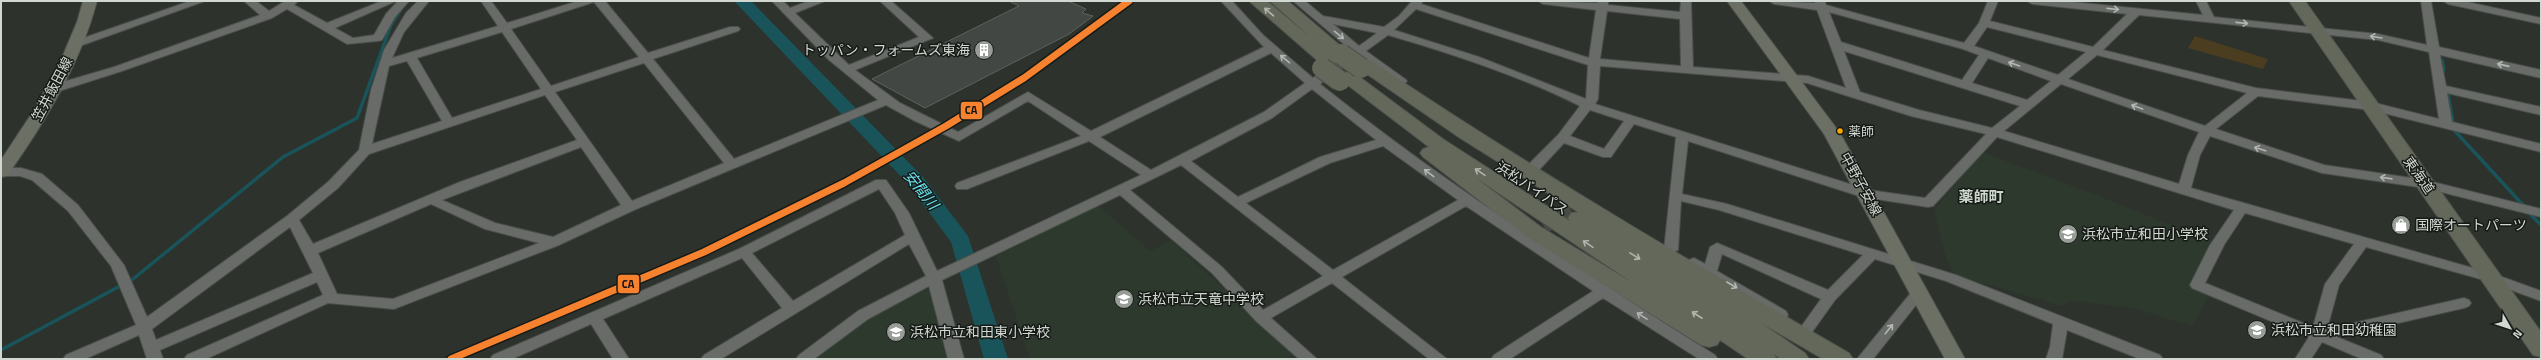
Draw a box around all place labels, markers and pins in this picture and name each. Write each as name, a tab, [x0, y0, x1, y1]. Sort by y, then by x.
place label: トッパン・フォームズ東海	[802, 39, 970, 60]
building icon: トッパン・フォームズ東海	[973, 39, 995, 61]
place label: 薬師	[1848, 121, 1874, 141]
marker: 薬師	[1835, 126, 1845, 136]
shop icon: 国際オートパーツ	[2390, 214, 2412, 236]
place label: 国際オートパーツ	[2415, 214, 2527, 235]
school or university icon: 浜松市立和田小学校	[2057, 223, 2079, 245]
place label: 浜松市立和田小学校	[2082, 223, 2208, 244]
school or university icon: 浜松市立天竜中学校	[1113, 288, 1135, 310]
place label: 浜松市立天竜中学校	[1138, 288, 1264, 309]
school or university icon: 浜松市立和田幼稚園	[2246, 319, 2268, 341]
place label: 浜松市立和田幼稚園	[2271, 319, 2397, 340]
school or university icon: 浜松市立和田東小学校	[885, 321, 907, 343]
place label: 浜松市立和田東小学校	[910, 321, 1050, 342]

